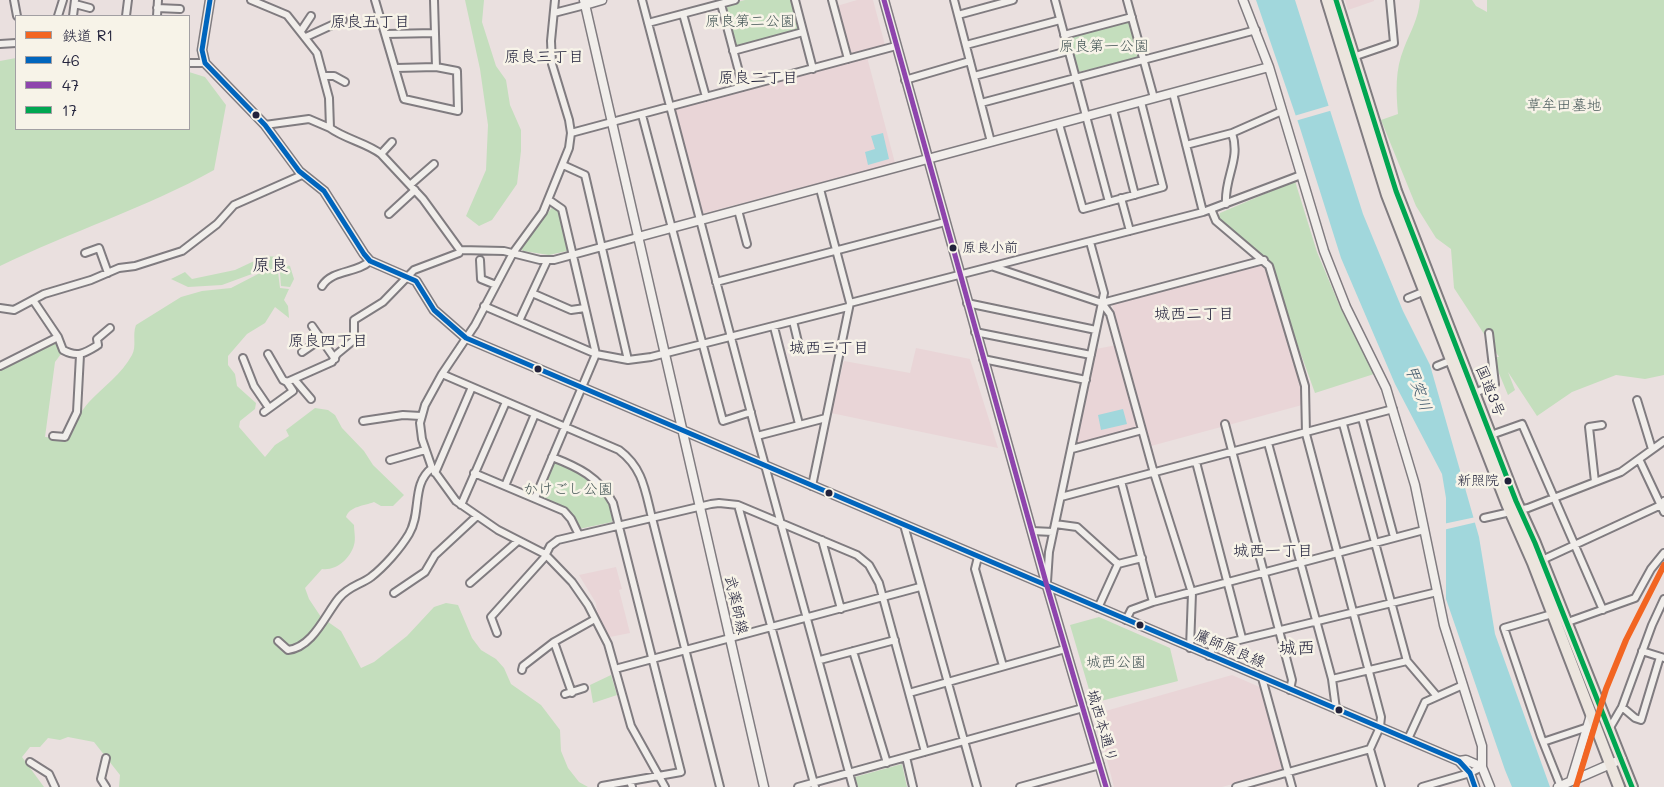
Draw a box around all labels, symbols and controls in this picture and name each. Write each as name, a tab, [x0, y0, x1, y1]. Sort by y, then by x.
district label: 原良五丁目	[330, 12, 410, 32]
park label: 原良第二公園	[705, 12, 795, 30]
legend	[15, 15, 190, 130]
text: 鉄道 R1	[62, 25, 113, 45]
park label: 原良第一公園	[1059, 37, 1149, 55]
district label: 原良三丁目	[504, 47, 584, 67]
text: 46	[62, 50, 80, 70]
district label: 原良二丁目	[718, 68, 798, 88]
text: 47	[62, 75, 79, 95]
park label: 草牟田墓地	[1527, 96, 1601, 114]
text: 17	[62, 100, 77, 120]
unlabelled marker	[251, 110, 261, 120]
place label: 原良小前	[962, 240, 1018, 256]
marker: 原良小前	[948, 243, 958, 253]
district label: 原良	[252, 254, 288, 276]
district label: 城西二丁目	[1154, 304, 1234, 324]
district label: 原良四丁目	[288, 331, 368, 351]
district label: 城西三丁目	[789, 338, 869, 358]
water label: 甲突川	[1401, 362, 1435, 414]
street label: 国道3号	[1472, 363, 1508, 419]
unlabelled marker	[533, 364, 543, 374]
place label: 新照院	[1457, 473, 1499, 489]
marker: 新照院	[1503, 476, 1513, 486]
park label: かけごし公園	[523, 480, 613, 498]
unlabelled marker	[824, 488, 834, 498]
district label: 城西一丁目	[1233, 541, 1313, 561]
street label: 武薬師線	[720, 574, 752, 636]
unlabelled marker	[1135, 620, 1145, 630]
street label: 鷹師原良線	[1192, 626, 1268, 672]
district label: 城西	[1279, 637, 1315, 659]
park label: 城西公園	[1086, 653, 1146, 671]
street label: 城西本通り	[1083, 687, 1121, 765]
unlabelled marker	[1334, 705, 1344, 715]

